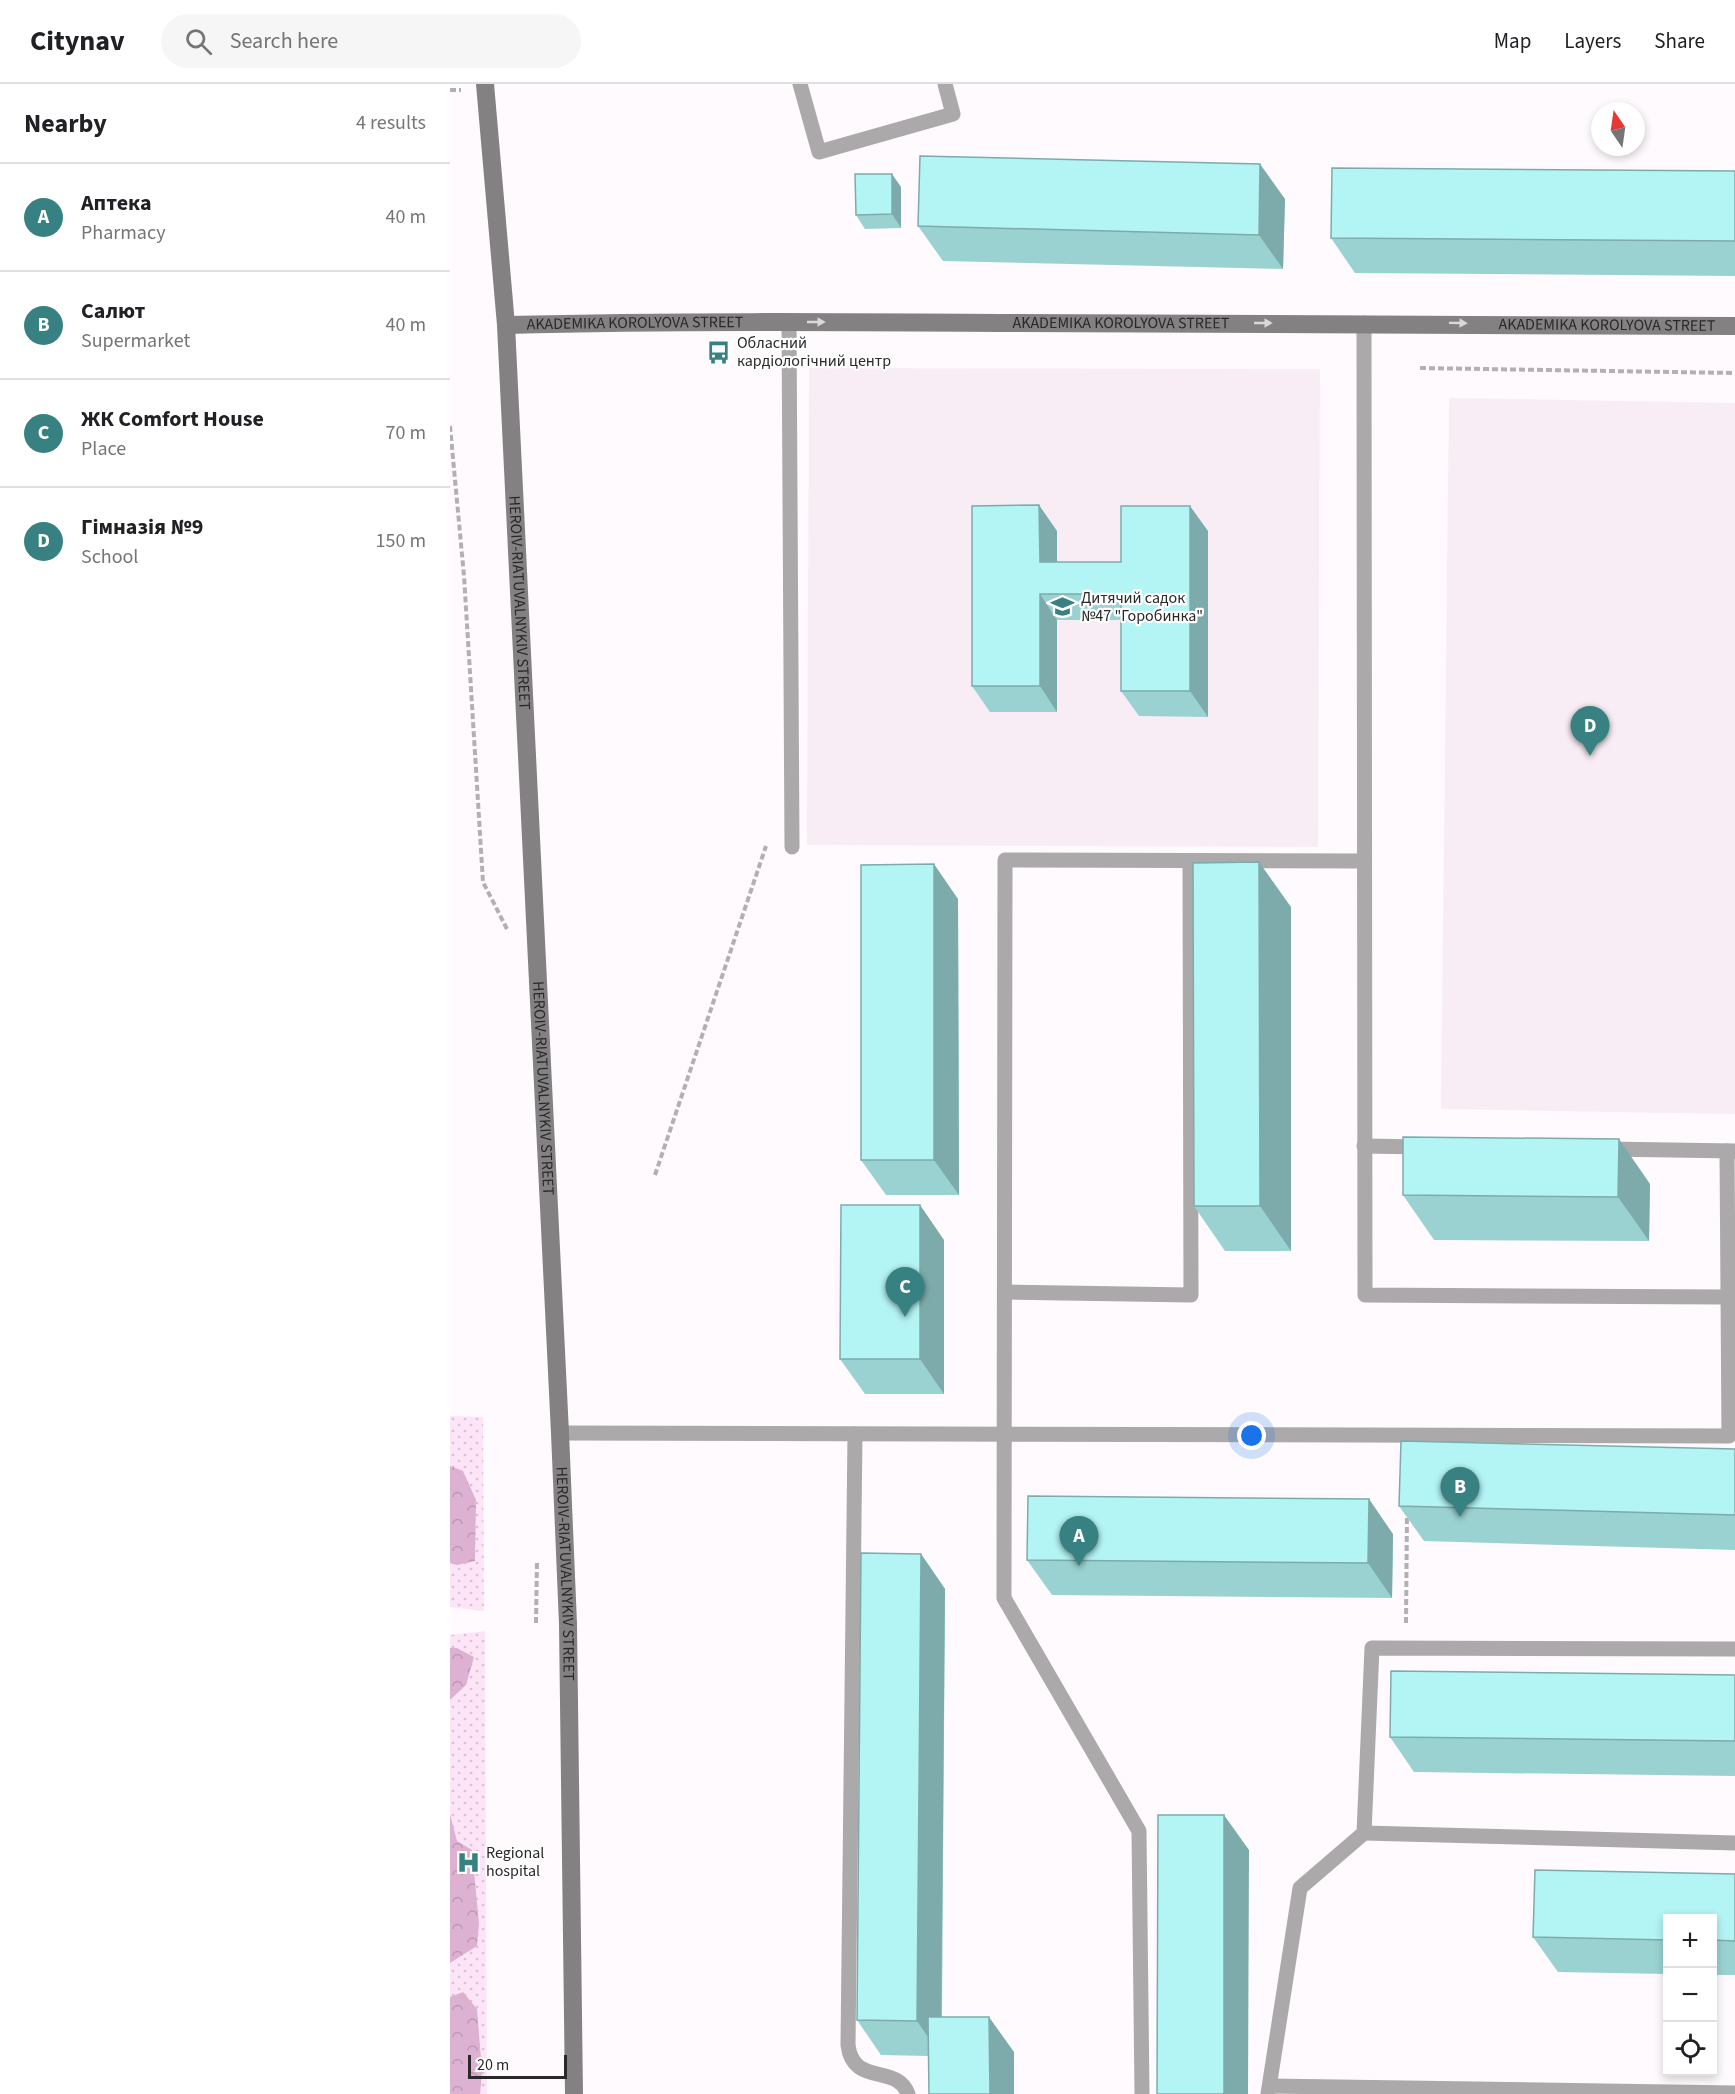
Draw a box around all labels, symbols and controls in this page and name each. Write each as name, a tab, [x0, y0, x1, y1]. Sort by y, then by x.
search box	[161, 14, 581, 68]
text: Citynav	[30, 21, 125, 61]
icon: search	[182, 25, 215, 58]
text: Search here	[230, 25, 338, 57]
text: Map	[1494, 26, 1531, 56]
text: Layers	[1564, 26, 1621, 56]
text: Share	[1654, 26, 1705, 56]
north arrow	[1591, 102, 1645, 156]
text: Nearby	[24, 105, 107, 142]
text: 4 results	[356, 109, 426, 137]
text: Аптека	[81, 187, 151, 219]
text: A	[38, 203, 49, 231]
text: 40 m	[386, 203, 426, 231]
text: Pharmacy	[81, 219, 165, 247]
text: Салют	[81, 295, 145, 327]
text: B	[37, 311, 50, 339]
text: 40 m	[386, 311, 426, 339]
street label: AKADEMIKA KOROLYOVA STREET	[526, 311, 744, 336]
street label: AKADEMIKA KOROLYOVA STREET	[1013, 312, 1230, 334]
street label: AKADEMIKA KOROLYOVA STREET	[1499, 313, 1716, 337]
one-way arrow	[807, 317, 826, 327]
one-way arrow	[1254, 318, 1273, 328]
one-way arrow	[1449, 319, 1468, 328]
text: Supermarket	[81, 327, 190, 355]
place label: Обласний кардіологічний центр	[737, 332, 891, 372]
bus stop icon: Обласний кардіологічний центр	[706, 339, 732, 365]
text: ЖК Comfort House	[81, 403, 264, 435]
text: C	[38, 419, 49, 447]
text: 70 m	[386, 419, 426, 447]
text: Place	[81, 435, 126, 463]
street label: HEROIV-RIATUVALNYKIV STREET	[503, 495, 536, 711]
text: Гімназія №9	[81, 511, 203, 543]
text: D	[37, 527, 50, 555]
text: 150 m	[376, 527, 426, 555]
text: School	[81, 543, 138, 571]
place label: Дитячий садок №47 "Горобинка"	[1081, 587, 1203, 627]
school or university icon: Дитячий садок №47 "Горобинка"	[1050, 594, 1076, 620]
pin: D	[1570, 706, 1610, 756]
street label: HEROIV-RIATUVALNYKIV STREET	[527, 980, 559, 1196]
pin: C	[886, 1268, 924, 1317]
your location	[1237, 1421, 1266, 1450]
street label: HEROIV-RIATUVALNYKIV STREET	[550, 1466, 580, 1681]
pin: B	[1440, 1468, 1480, 1517]
pin: A	[1060, 1516, 1098, 1566]
place label: Regional hospital	[486, 1842, 544, 1882]
hospital icon: Regional hospital	[455, 1849, 481, 1875]
map controls	[1663, 1914, 1717, 2076]
button: +	[1663, 1914, 1717, 1968]
button: −	[1663, 1968, 1717, 2022]
button: locate	[1663, 2022, 1717, 2076]
scale bar	[468, 2052, 567, 2080]
text: 20 m	[477, 2054, 509, 2076]

